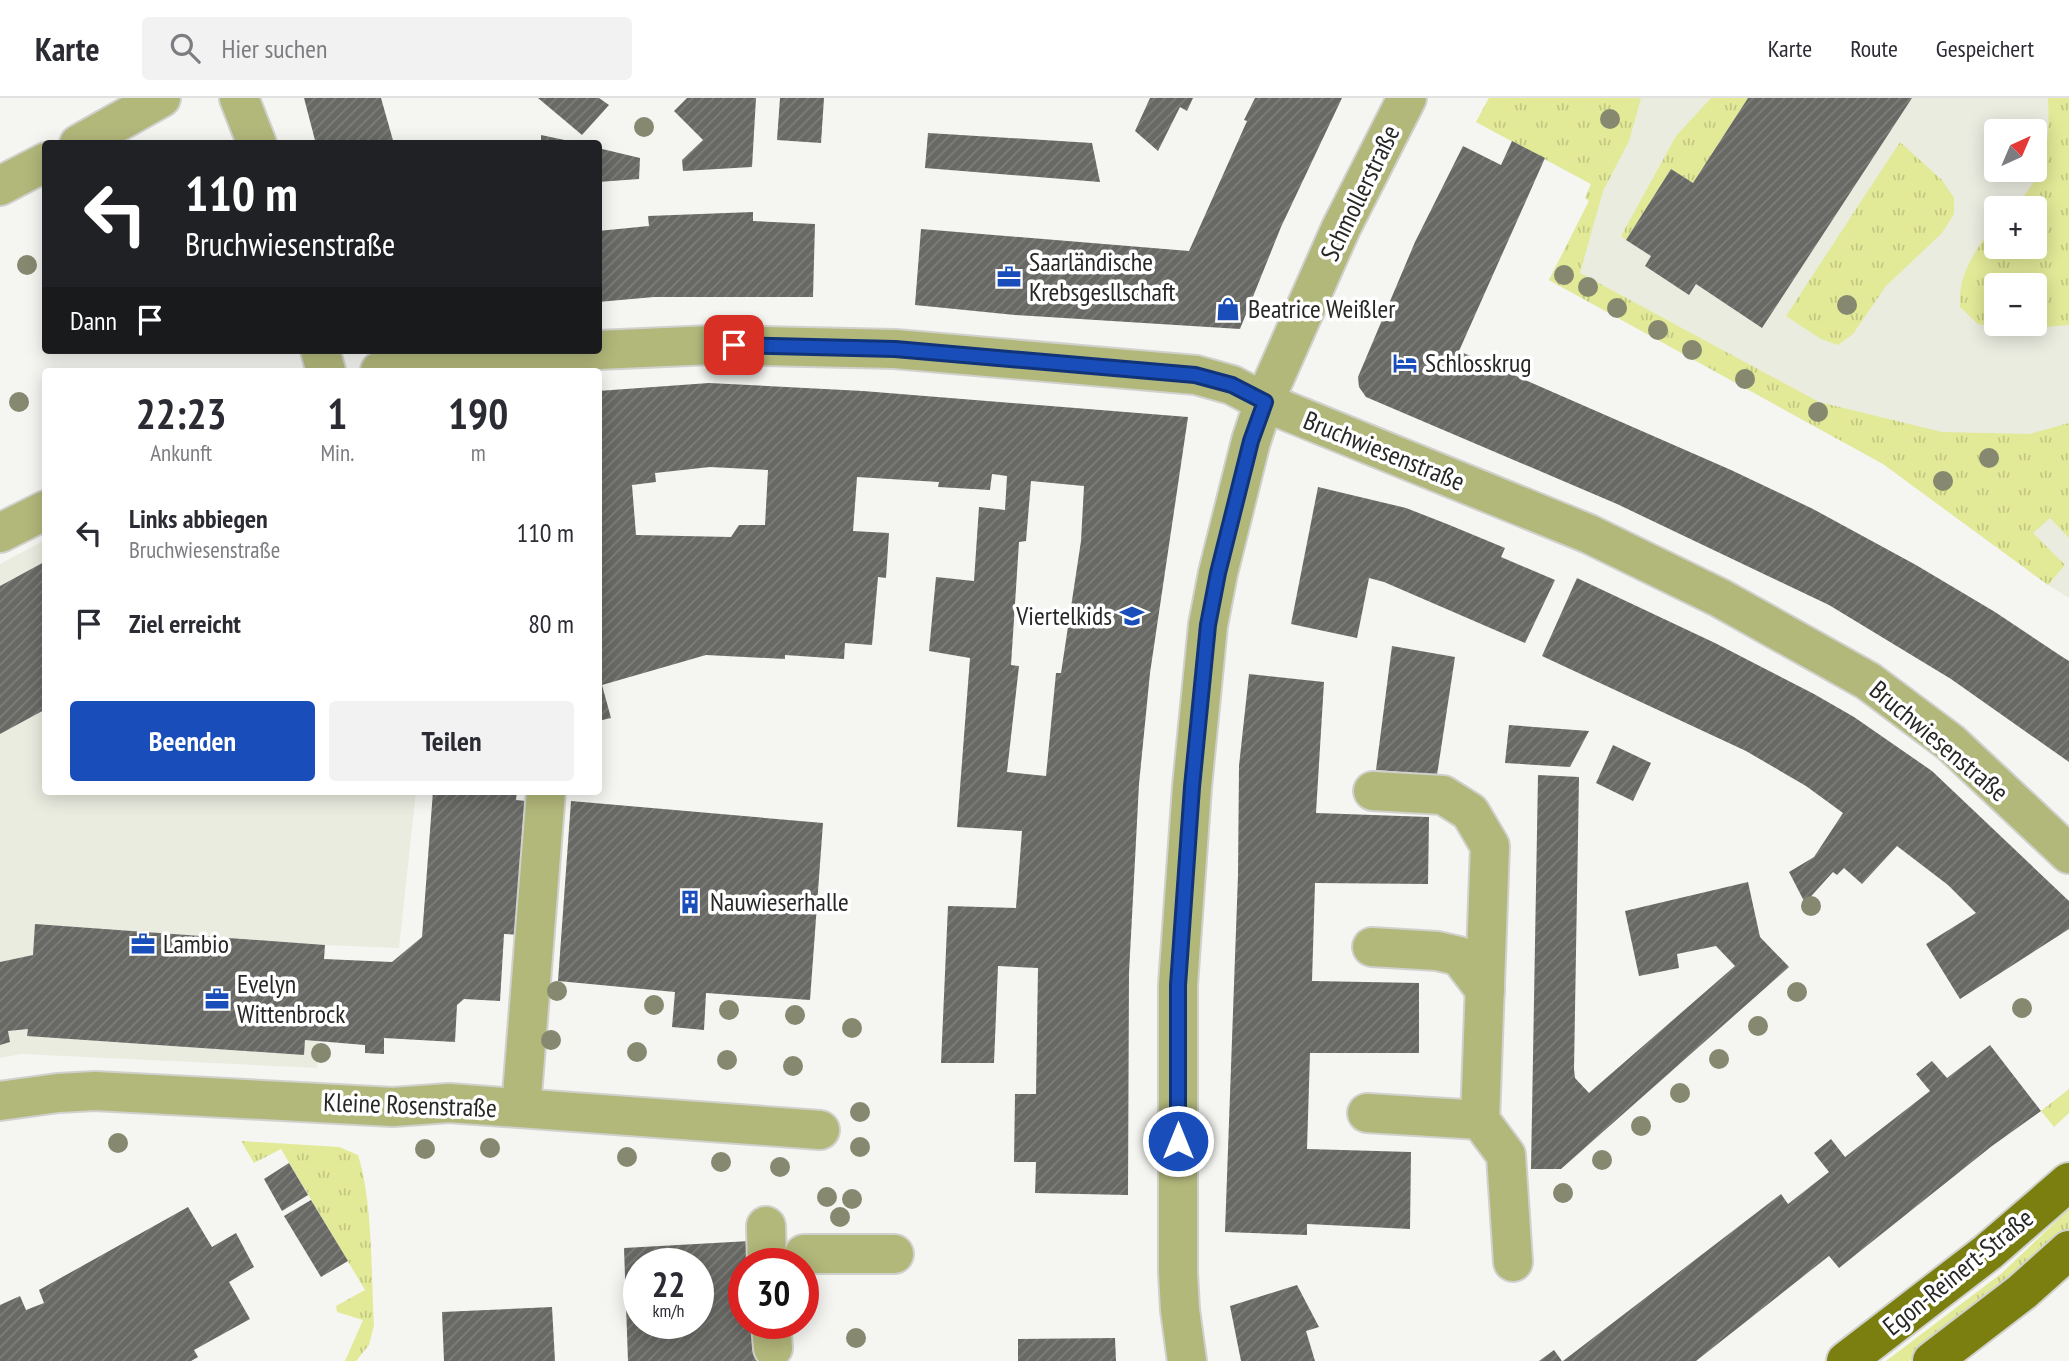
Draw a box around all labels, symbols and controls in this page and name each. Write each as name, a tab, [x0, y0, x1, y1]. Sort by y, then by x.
search box	[142, 17, 632, 80]
text: Karte	[35, 27, 100, 70]
icon: search	[166, 29, 204, 67]
text: Hier suchen	[222, 32, 327, 65]
text: Karte	[1768, 33, 1812, 64]
text: Route	[1850, 33, 1898, 64]
text: Gespeichert	[1936, 33, 2034, 64]
north arrow	[1984, 119, 2048, 182]
map controls	[1984, 119, 2047, 336]
street label: Schmollerstraße	[1313, 120, 1407, 266]
text: 110 m	[185, 161, 298, 225]
icon: left	[70, 168, 161, 259]
button: +	[1984, 196, 2047, 259]
text: Bruchwiesenstraße	[185, 223, 395, 265]
place label: Saarländische Krebsgesllschaft	[1029, 245, 1175, 308]
office icon: Saarländische Krebsgesllschaft	[995, 263, 1023, 291]
button: −	[1984, 273, 2047, 336]
place label: Beatrice Weißler	[1248, 292, 1395, 325]
shop icon: Beatrice Weißler	[1214, 295, 1242, 323]
icon: arrive	[131, 301, 169, 339]
text: Dann	[70, 304, 117, 337]
pin	[704, 315, 764, 375]
icon: arrive	[715, 326, 753, 364]
place label: Schlosskrug	[1425, 346, 1531, 379]
hotel icon: Schlosskrug	[1391, 349, 1419, 377]
text: 22:23	[136, 386, 227, 441]
text: 1	[327, 386, 347, 441]
text: 190	[448, 386, 508, 441]
street label: Bruchwiesenstraße	[1299, 403, 1470, 498]
text: Ankunft	[150, 438, 212, 467]
text: Min.	[320, 438, 354, 467]
text: m	[471, 438, 486, 467]
text: Links abbiegen	[129, 502, 268, 535]
icon: left	[70, 514, 108, 552]
text: 110 m	[516, 516, 574, 549]
text: Bruchwiesenstraße	[129, 535, 280, 564]
place label: Viertelkids	[1015, 599, 1112, 632]
school or university icon: Viertelkids	[1118, 602, 1146, 630]
icon: arrive	[70, 605, 108, 643]
text: Ziel erreicht	[129, 607, 241, 640]
text: 80 m	[528, 607, 574, 640]
street label: Bruchwiesenstraße	[1863, 673, 2015, 808]
button: Beenden	[70, 701, 315, 781]
button: Teilen	[329, 701, 574, 781]
place label: Nauwieserhalle	[710, 885, 849, 918]
building icon: Nauwieserhalle	[676, 888, 704, 916]
place label: Lambio	[163, 927, 229, 960]
office icon: Lambio	[129, 930, 157, 958]
place label: Evelyn Wittenbrock	[237, 967, 345, 1030]
office icon: Evelyn Wittenbrock	[203, 985, 231, 1013]
street label: Kleine Rosenstraße	[323, 1085, 497, 1124]
position arrow	[1141, 1104, 1215, 1178]
street label: Egon-Reinert-Straße	[1876, 1201, 2039, 1342]
speed limit sign: 30	[728, 1248, 819, 1339]
text: 22	[652, 1261, 685, 1307]
text: km/h	[653, 1299, 684, 1322]

